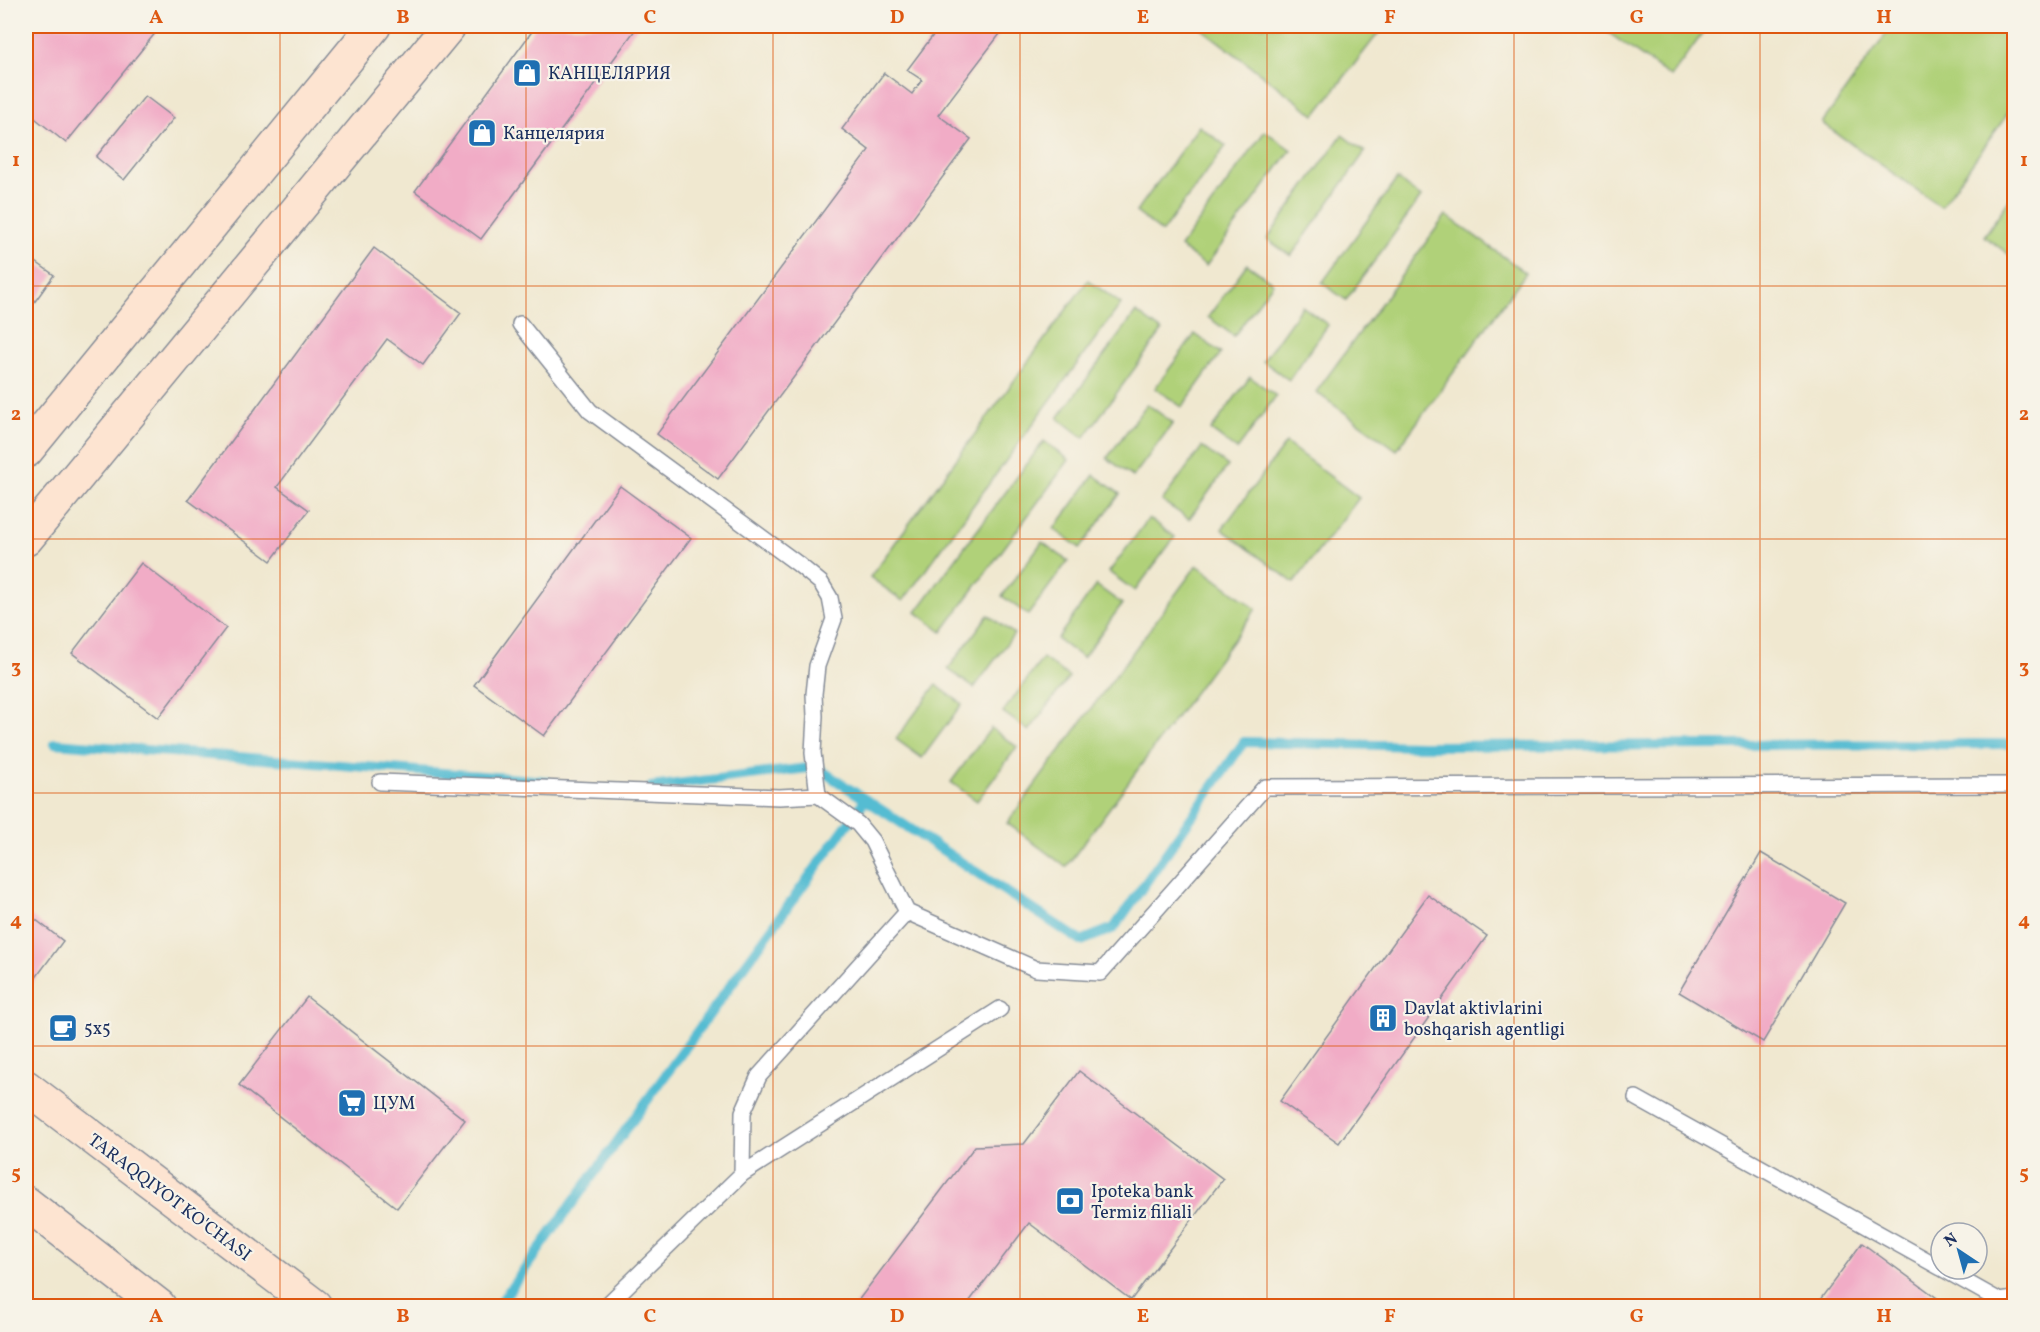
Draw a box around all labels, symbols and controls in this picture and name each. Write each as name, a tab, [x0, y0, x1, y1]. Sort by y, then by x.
text: A	[149, 4, 163, 32]
text: B	[396, 4, 410, 32]
text: C	[644, 4, 657, 32]
text: D	[890, 4, 904, 32]
text: E	[1137, 4, 1149, 32]
text: F	[1384, 4, 1396, 32]
text: G	[1630, 4, 1644, 32]
text: H	[1876, 4, 1892, 32]
shop icon: КАНЦЕЛЯРИЯ	[511, 57, 543, 89]
place label: КАНЦЕЛЯРИЯ	[548, 62, 671, 87]
shop icon: Канцелярия	[466, 117, 498, 149]
place label: Канцелярия	[503, 122, 605, 147]
text: 1	[12, 147, 20, 175]
text: 1	[2020, 147, 2028, 175]
text: 2	[11, 401, 21, 429]
text: 2	[2019, 401, 2029, 429]
text: 3	[11, 654, 21, 682]
text: 3	[2019, 654, 2029, 682]
text: 4	[10, 907, 22, 935]
text: 4	[2018, 907, 2030, 935]
place label: Davlat aktivlarini boshqarish agentligi	[1404, 997, 1565, 1043]
building icon: Davlat aktivlarini boshqarish agentligi	[1367, 1002, 1399, 1034]
cafe icon: 5x5	[47, 1012, 79, 1044]
place label: 5x5	[84, 1017, 111, 1042]
supermarket icon: ЦУМ	[336, 1087, 368, 1119]
place label: ЦУМ	[373, 1092, 416, 1117]
street label: TARAQQIYOT KO'CHASI	[82, 1128, 256, 1268]
text: 5	[11, 1160, 21, 1188]
text: 5	[2019, 1160, 2029, 1188]
place label: Ipoteka bank Termiz filiali	[1091, 1180, 1194, 1226]
bank icon: Ipoteka bank Termiz filiali	[1054, 1185, 1086, 1217]
north arrow	[1929, 1221, 1989, 1281]
text: N	[1940, 1228, 1963, 1253]
text: A	[149, 1303, 163, 1331]
text: B	[396, 1303, 410, 1331]
text: C	[644, 1303, 657, 1331]
text: D	[890, 1303, 904, 1331]
text: E	[1137, 1303, 1149, 1331]
text: F	[1384, 1303, 1396, 1331]
text: G	[1630, 1303, 1644, 1331]
text: H	[1876, 1303, 1892, 1331]

